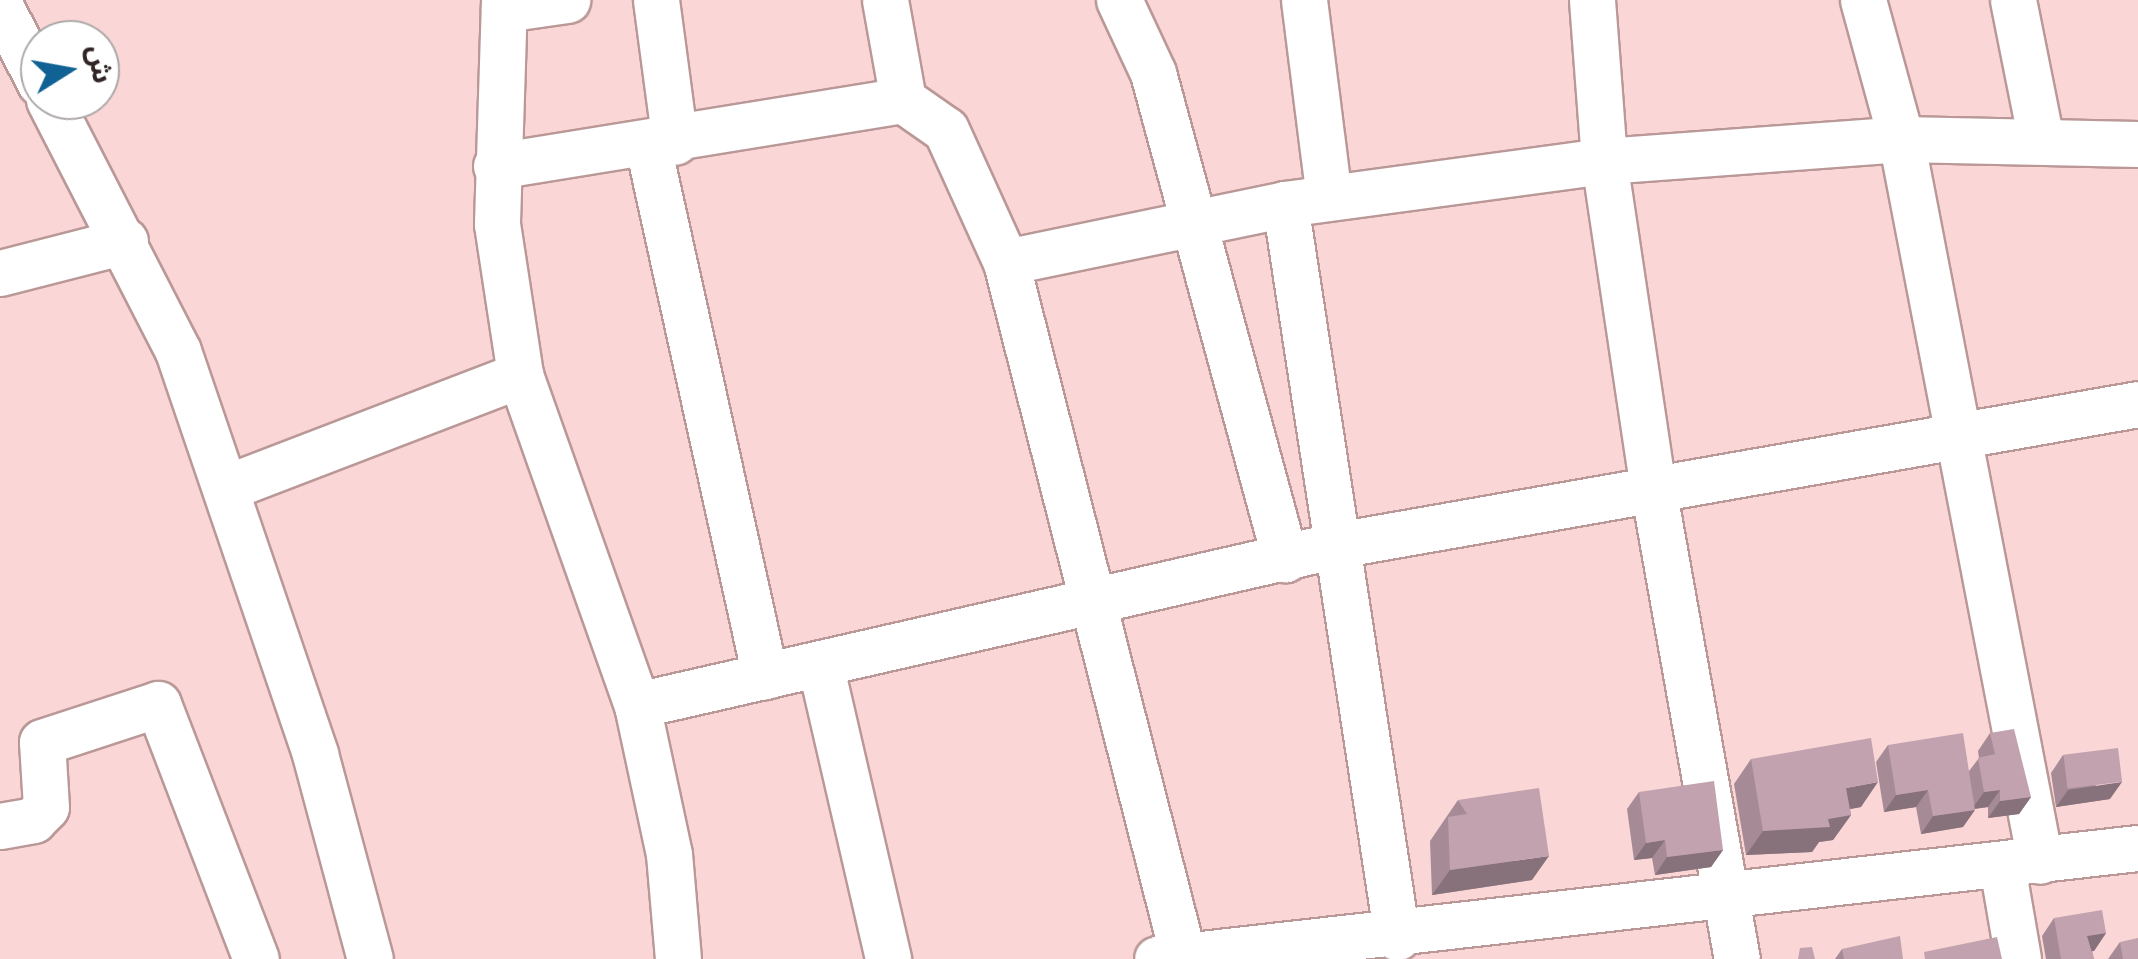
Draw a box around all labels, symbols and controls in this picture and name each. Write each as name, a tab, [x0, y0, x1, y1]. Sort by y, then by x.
north arrow	[20, 20, 120, 120]
text: ش	[76, 42, 119, 87]

